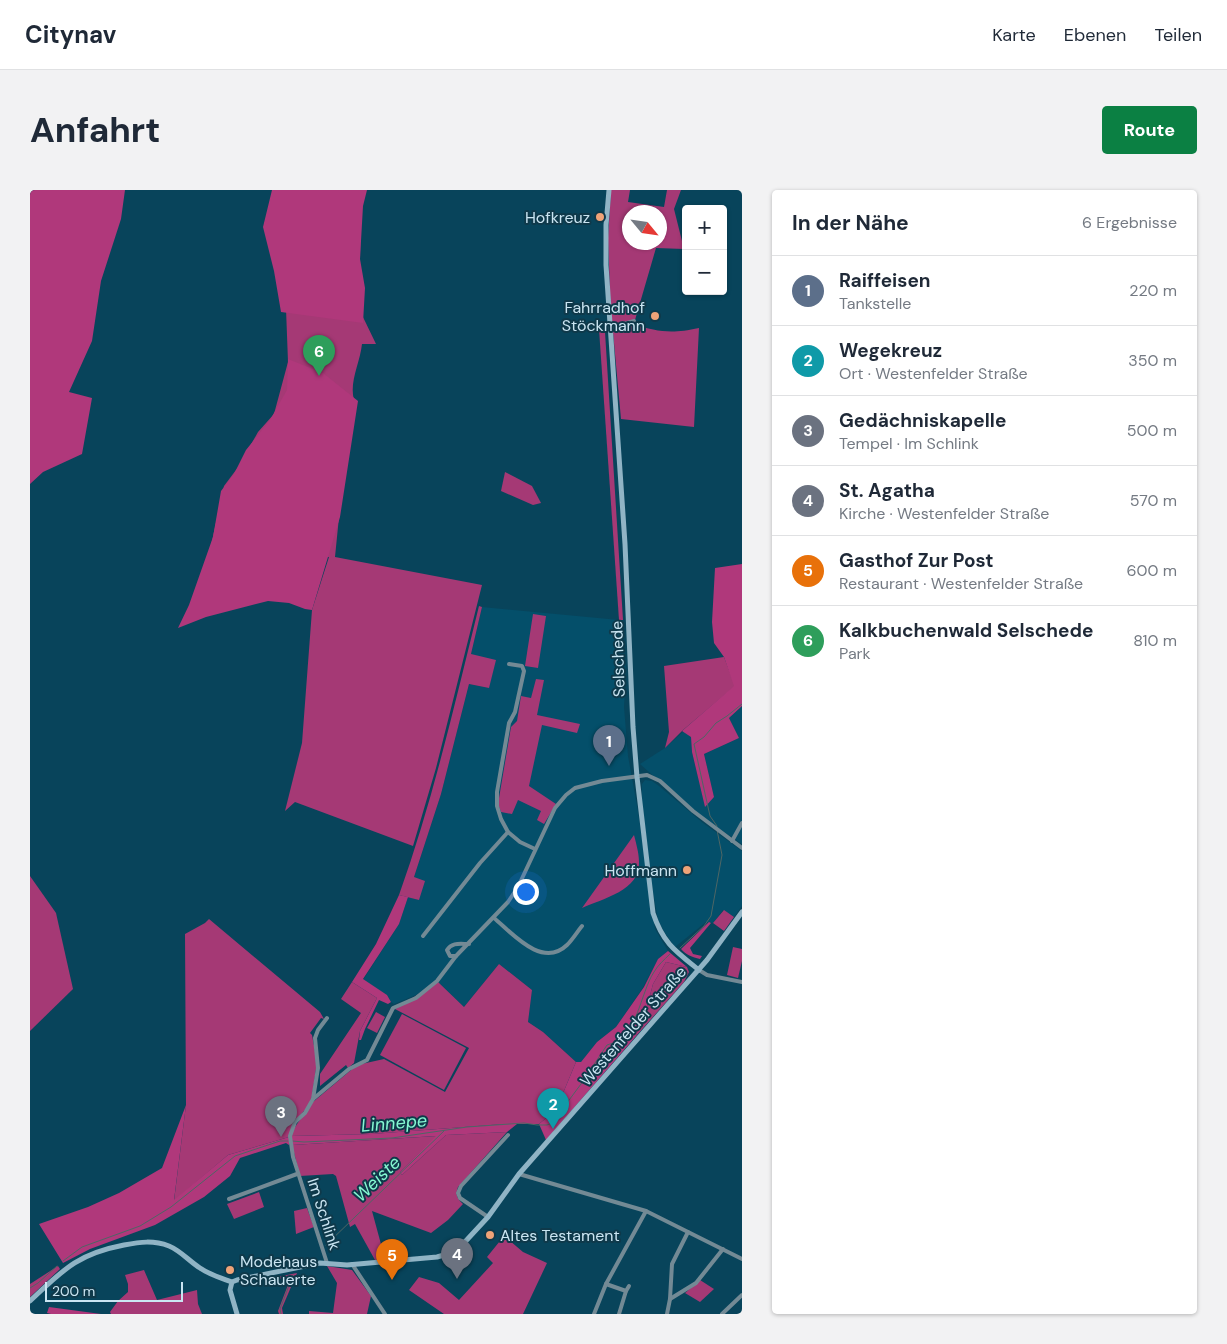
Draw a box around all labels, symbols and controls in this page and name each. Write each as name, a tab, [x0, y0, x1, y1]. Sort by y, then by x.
text: Citynav	[25, 19, 116, 50]
text: Karte	[992, 23, 1036, 47]
text: Ebenen	[1064, 23, 1126, 47]
text: Teilen	[1154, 23, 1202, 47]
button: Route	[1102, 106, 1197, 154]
text: Anfahrt	[30, 107, 160, 153]
north arrow	[622, 205, 667, 250]
map controls	[682, 205, 727, 295]
button: +	[682, 205, 727, 250]
place label: Hofkreuz	[525, 207, 590, 228]
text: In der Nähe	[792, 209, 909, 237]
marker: Hofkreuz	[594, 211, 606, 223]
text: 6 Ergebnisse	[1082, 212, 1177, 233]
button: −	[682, 250, 727, 295]
text: Raiffeisen	[839, 268, 931, 293]
text: 1	[805, 280, 811, 301]
text: 220 m	[1129, 280, 1177, 301]
text: Tankstelle	[839, 293, 911, 314]
place label: Fahrradhof Stöckmann	[562, 297, 645, 336]
marker: Fahrradhof Stöckmann	[649, 310, 661, 322]
pin: 6	[303, 335, 335, 376]
text: Wegekreuz	[839, 338, 942, 363]
text: 2	[803, 350, 813, 371]
text: 350 m	[1128, 350, 1177, 371]
text: Ort · Westenfelder Straße	[839, 363, 1028, 384]
text: Gedächniskapelle	[839, 408, 1006, 433]
text: 3	[803, 420, 813, 441]
text: 500 m	[1127, 420, 1177, 441]
text: Tempel · Im Schlink	[839, 433, 979, 454]
text: St. Agatha	[839, 478, 935, 503]
text: 4	[803, 490, 813, 511]
text: 570 m	[1130, 490, 1177, 511]
text: Kirche · Westenfelder Straße	[839, 503, 1049, 524]
text: Gasthof Zur Post	[839, 548, 994, 573]
text: 5	[803, 560, 813, 581]
text: 600 m	[1127, 560, 1177, 581]
text: Restaurant · Westenfelder Straße	[839, 573, 1083, 594]
text: Kalkbuchenwald Selschede	[839, 618, 1093, 643]
street label: Selschede	[606, 620, 630, 698]
text: 6	[803, 630, 813, 651]
text: 810 m	[1133, 630, 1177, 651]
text: Park	[839, 643, 871, 664]
pin: 1	[593, 725, 625, 766]
place label: Hoffmann	[604, 860, 677, 881]
marker: Hoffmann	[681, 864, 693, 876]
your location	[513, 879, 539, 905]
street label: Westenfelder Straße	[575, 962, 691, 1090]
pin: 2	[537, 1088, 569, 1129]
pin: 3	[265, 1096, 297, 1137]
water label: Linnepe	[360, 1108, 428, 1138]
water label: Weiste	[348, 1151, 406, 1207]
street label: Im Schlink	[302, 1175, 346, 1253]
place label: Altes Testament	[500, 1225, 620, 1246]
marker: Altes Testament	[484, 1229, 496, 1241]
pin: 4	[441, 1238, 473, 1279]
pin: 5	[376, 1239, 408, 1280]
place label: Modehaus Schauerte	[240, 1251, 317, 1290]
marker: Modehaus Schauerte	[224, 1264, 236, 1276]
scale bar	[45, 1279, 182, 1302]
text: 200 m	[52, 1282, 95, 1300]

